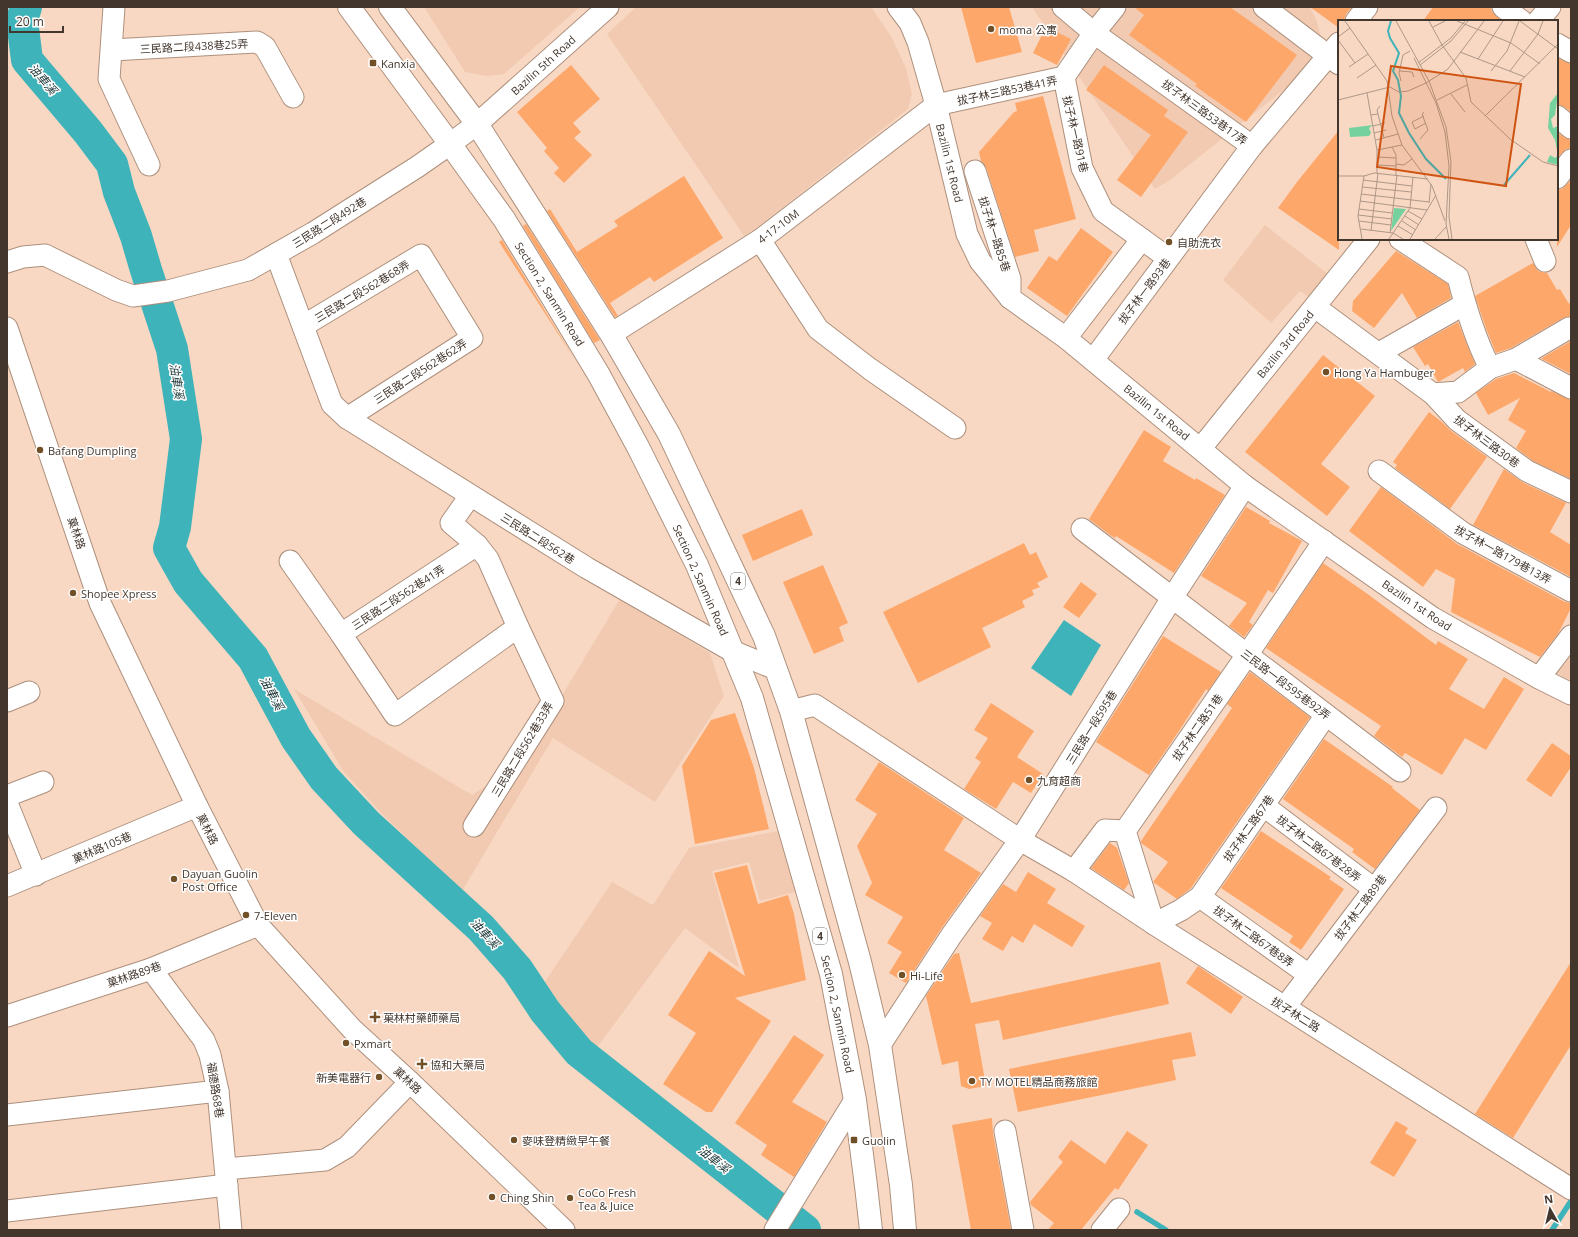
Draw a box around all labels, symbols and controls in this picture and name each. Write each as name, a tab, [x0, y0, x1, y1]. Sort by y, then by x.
scale bar	[10, 8, 63, 34]
text: 20 m	[16, 13, 44, 30]
inset map	[1338, 20, 1558, 240]
place label: moma 公寓	[999, 22, 1057, 37]
marker: moma 公寓	[986, 24, 996, 34]
street label: Bazilin 5th Road	[507, 32, 579, 98]
street label: 三民路二段438巷25弄	[139, 36, 249, 56]
place label: Kanxia	[381, 56, 415, 71]
marker: Kanxia	[368, 58, 378, 68]
water label: 油車溪	[25, 60, 63, 100]
street label: 拔子林三路53巷41弄	[955, 72, 1059, 108]
street label: 拔子林三路53巷17弄	[1159, 76, 1251, 148]
street label: 拔子林一路91巷	[1060, 94, 1092, 174]
street label: Bazilin 1st Road	[933, 122, 967, 204]
street label: 三民路二段492巷	[289, 193, 369, 251]
street label: 拔子林一路85巷	[976, 194, 1014, 274]
street label: 4-17-10M	[754, 205, 802, 247]
place label: 自助洗衣	[1177, 235, 1221, 250]
marker: 自助洗衣	[1164, 237, 1174, 247]
street label: Section 2, Sanmin Road	[512, 239, 588, 349]
street label: 拔子林一路93巷	[1114, 255, 1174, 327]
street label: 三民路二段562巷68弄	[312, 257, 412, 325]
street label: Bazilin 3rd Road	[1253, 307, 1317, 381]
street label: 三民路二段562巷62弄	[370, 335, 470, 407]
water label: 油車溪	[166, 362, 189, 402]
place label: Hong Ya Hambuger	[1334, 365, 1434, 380]
marker: Hong Ya Hambuger	[1321, 367, 1331, 377]
street label: Bazilin 1st Road	[1121, 381, 1193, 443]
street label: 拔子林三路30巷	[1451, 411, 1523, 471]
place label: Bafang Dumpling	[48, 443, 137, 458]
marker: Bafang Dumpling	[35, 445, 45, 455]
street label: 三民路二段562巷	[498, 509, 578, 567]
street label: 菓林路	[65, 515, 89, 551]
street label: 拔子林一路179巷13弄	[1452, 521, 1554, 587]
street label: Section 2, Sanmin Road	[670, 522, 732, 638]
street label: 三民路二段562巷41弄	[348, 561, 448, 633]
road number: 4	[731, 573, 745, 589]
street label: Bazilin 1st Road	[1379, 576, 1455, 634]
place label: Shopee Xpress	[81, 586, 157, 601]
marker: Shopee Xpress	[68, 588, 78, 598]
street label: 三民路一段595巷92弄	[1238, 645, 1334, 723]
water label: 油車溪	[256, 673, 289, 715]
street label: 三民路一段595巷	[1062, 687, 1120, 767]
street label: 拔子林二路51巷	[1168, 691, 1226, 763]
street label: 三民路二段562巷33弄	[488, 699, 556, 799]
place label: 九育超商	[1037, 773, 1081, 788]
marker: 九育超商	[1024, 775, 1034, 785]
street label: 拔子林二路67巷	[1219, 792, 1277, 864]
street label: 菓林路	[194, 811, 222, 847]
street label: 拔子林二路67巷28弄	[1274, 811, 1364, 885]
street label: 菓林路105巷	[70, 828, 134, 866]
place label: Dayuan Guolin Post Office	[182, 866, 258, 894]
street label: 拔子林二路89巷	[1330, 871, 1390, 943]
marker: Dayuan Guolin Post Office	[169, 874, 179, 884]
street label: 拔子林二路67巷8弄	[1211, 902, 1297, 970]
place label: 7-Eleven	[254, 908, 297, 923]
marker: 7-Eleven	[241, 910, 251, 920]
water label: 油車溪	[467, 914, 505, 953]
road number: 4	[813, 928, 827, 944]
street label: Section 2, Sanmin Road	[818, 954, 858, 1074]
street label: 菓林路89巷	[105, 958, 163, 990]
place label: Hi-Life	[910, 968, 943, 983]
marker: Hi-Life	[897, 970, 907, 980]
street label: 拔子林二路	[1269, 993, 1323, 1035]
place label: 菓林村藥師藥局	[383, 1010, 460, 1025]
marker: 菓林村藥師藥局	[370, 1012, 380, 1022]
place label: Pxmart	[354, 1036, 391, 1051]
marker: Pxmart	[341, 1038, 351, 1048]
place label: 協和大藥局	[430, 1057, 485, 1072]
marker: 協和大藥局	[417, 1059, 427, 1069]
street label: 福德路68巷	[204, 1061, 228, 1119]
street label: 菓林路	[391, 1063, 425, 1097]
place label: 新美電器行	[316, 1070, 371, 1085]
marker: 新美電器行	[374, 1072, 384, 1082]
place label: TY MOTEL精品商務旅館	[980, 1074, 1097, 1089]
marker: TY MOTEL精品商務旅館	[967, 1076, 977, 1086]
place label: 麥味登精緻早午餐	[522, 1133, 610, 1148]
place label: Guolin	[862, 1133, 896, 1148]
marker: 麥味登精緻早午餐	[509, 1135, 519, 1145]
marker: Guolin	[849, 1135, 859, 1145]
water label: 油車溪	[695, 1141, 735, 1178]
place label: CoCo Fresh Tea & Juice	[578, 1185, 636, 1213]
north arrow	[1530, 1189, 1570, 1229]
place label: Ching Shin	[500, 1190, 554, 1205]
text: N	[1543, 1191, 1554, 1207]
marker: Ching Shin	[487, 1192, 497, 1202]
marker: CoCo Fresh Tea & Juice	[565, 1193, 575, 1203]

